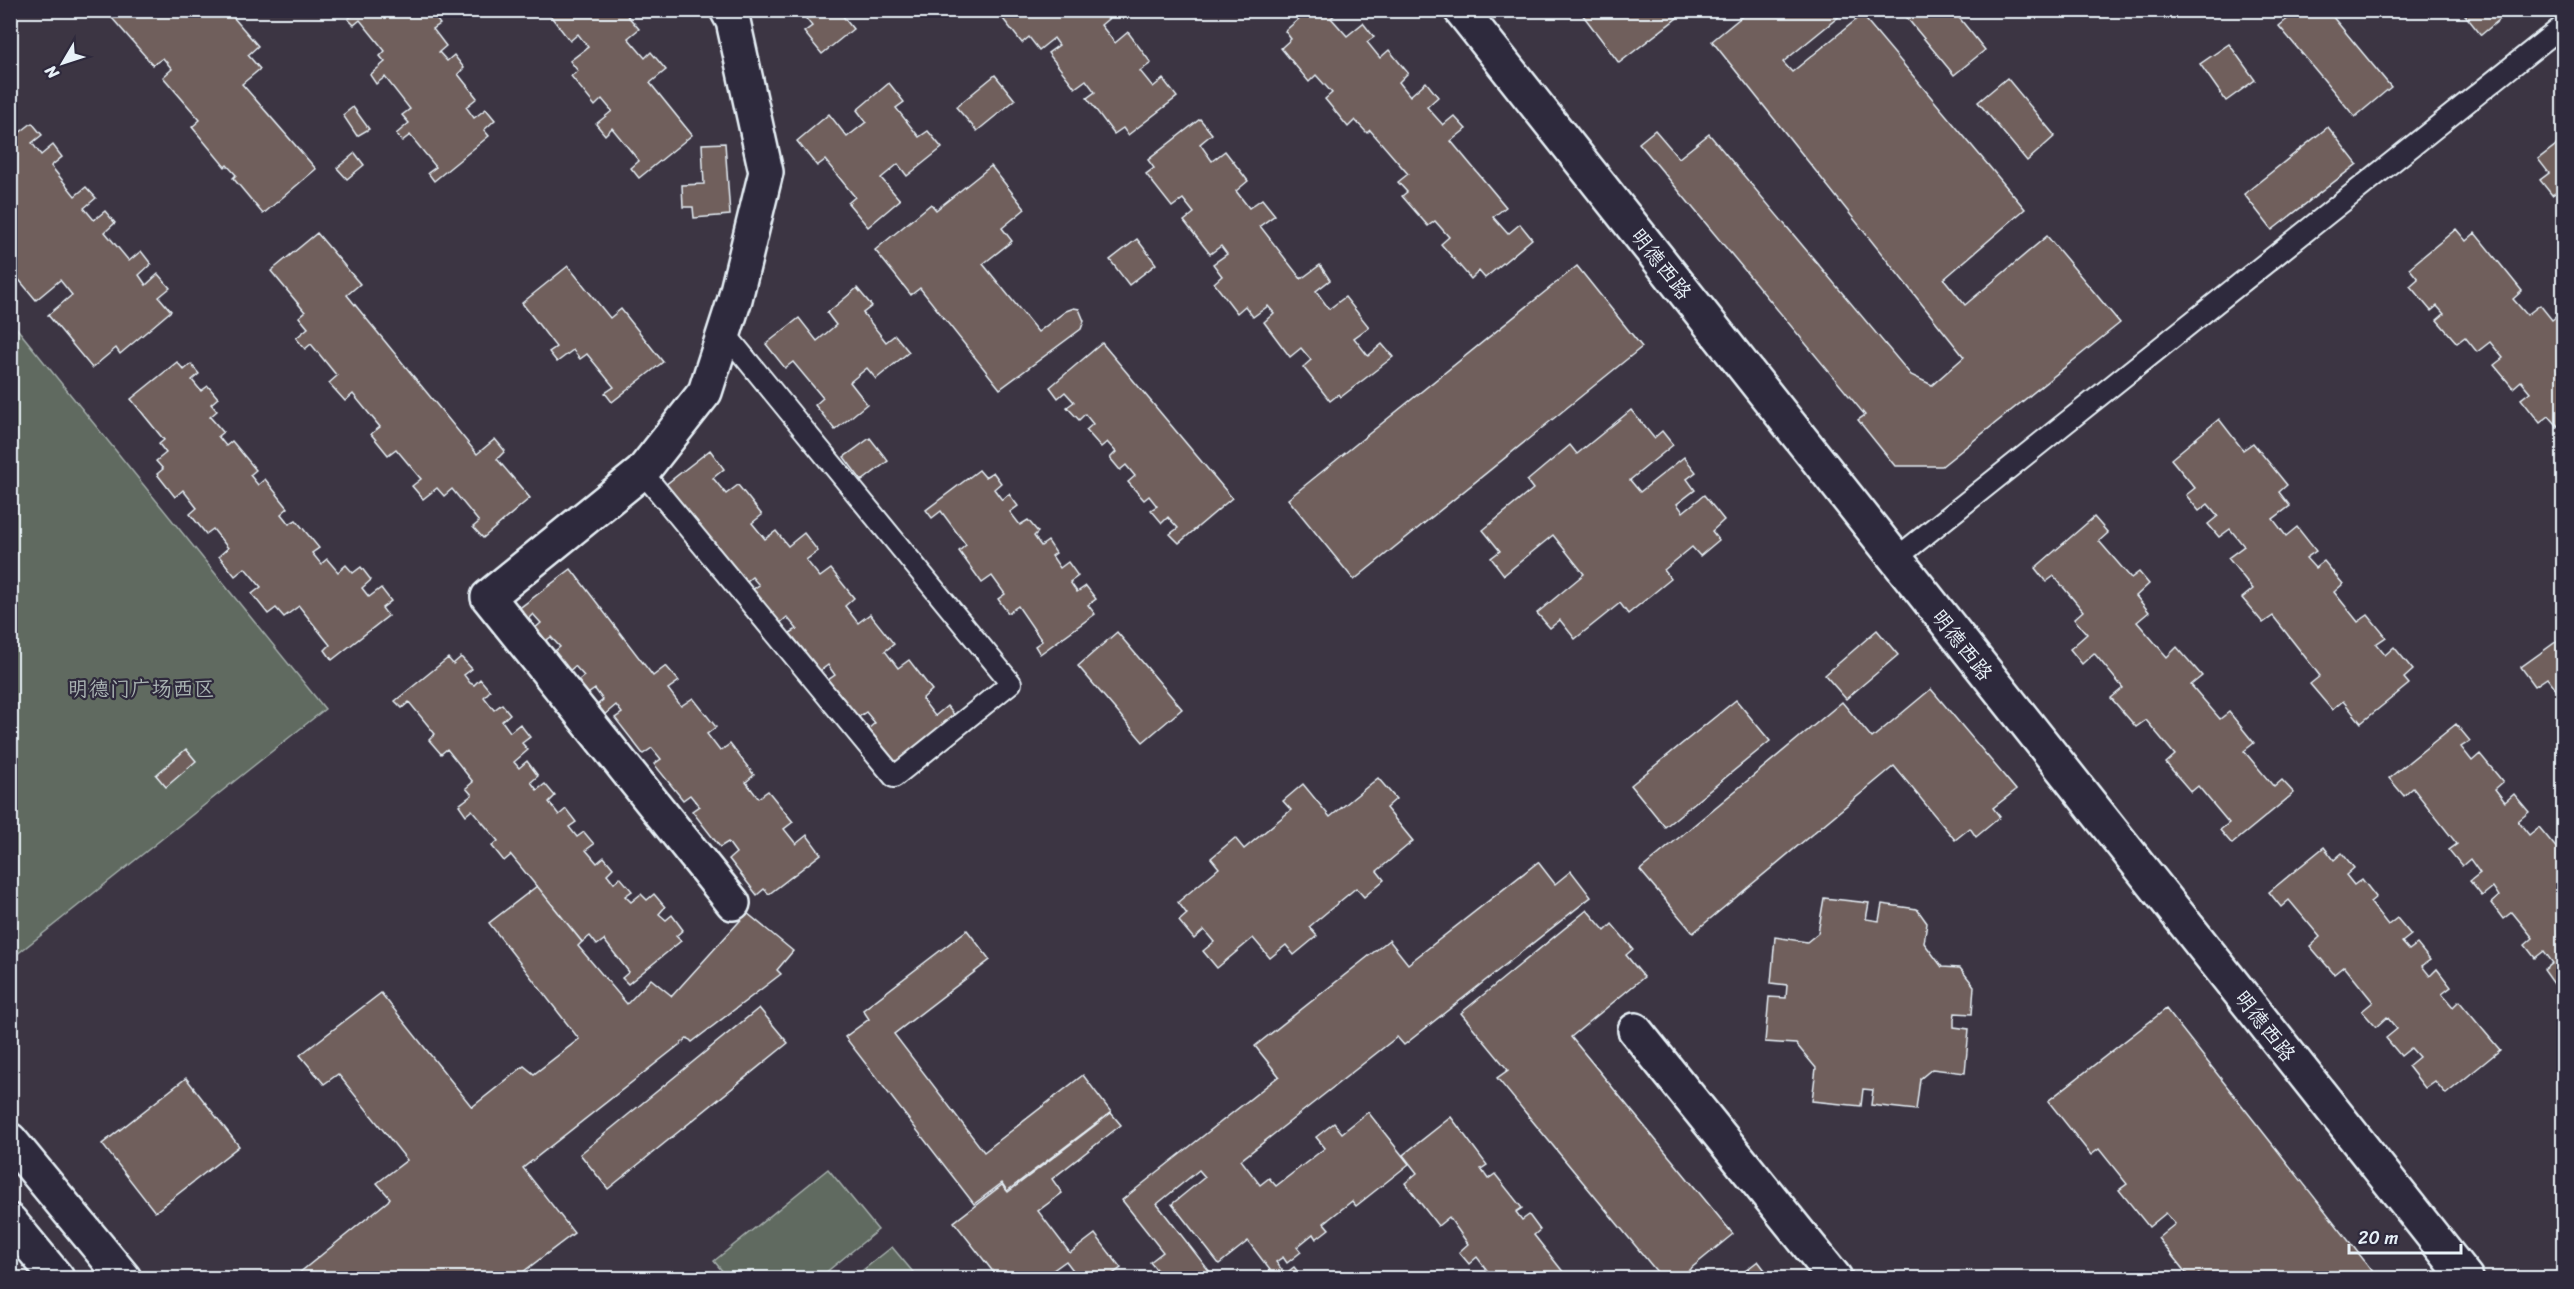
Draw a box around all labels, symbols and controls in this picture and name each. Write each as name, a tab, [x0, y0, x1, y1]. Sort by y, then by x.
north arrow	[33, 33, 93, 93]
text: N	[36, 58, 67, 86]
street label: 明德西路	[1620, 219, 1702, 309]
street label: 明德西路	[1921, 600, 2003, 690]
park label: 明德门广场西区	[68, 670, 215, 708]
street label: 明德西路	[2224, 981, 2306, 1071]
scale bar	[2349, 1217, 2462, 1255]
text: 20 m	[2358, 1222, 2398, 1254]

